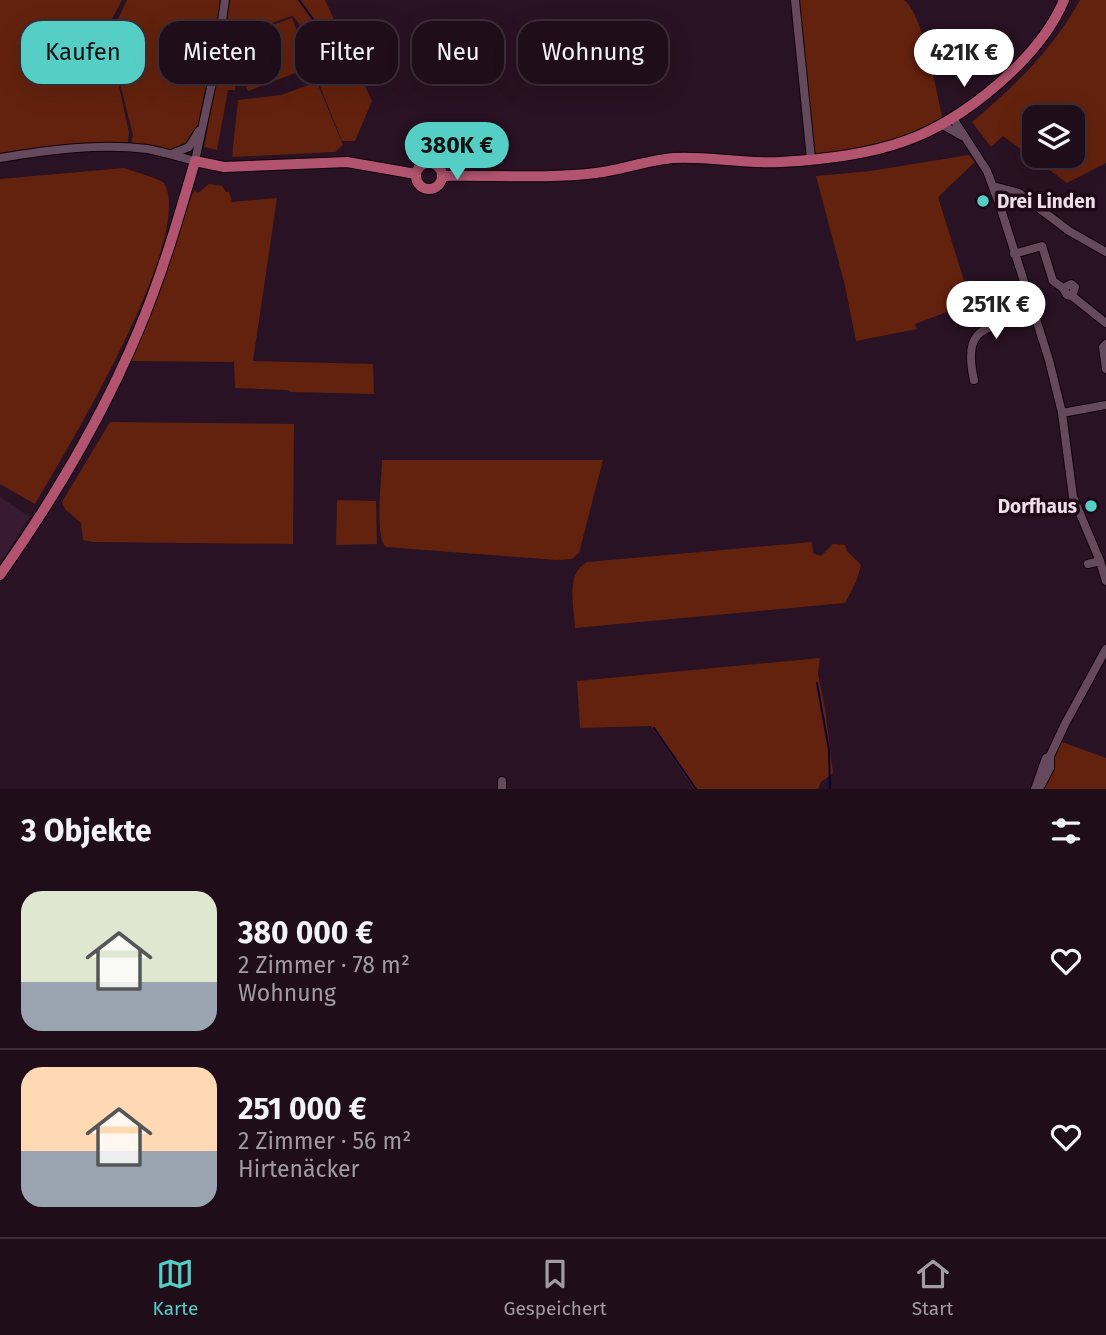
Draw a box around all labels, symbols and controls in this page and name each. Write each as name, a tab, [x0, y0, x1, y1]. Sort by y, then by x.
chip: Kaufen	[21, 21, 145, 84]
chip: Mieten	[159, 21, 281, 84]
chip: Filter	[295, 21, 398, 84]
chip: Neu	[412, 21, 504, 84]
chip: Wohnung	[518, 21, 668, 84]
pin: 421K €	[907, 29, 1021, 89]
text: 421K €	[930, 38, 998, 66]
map controls	[1022, 105, 1085, 168]
button: layers	[1022, 105, 1085, 168]
pin: 380K €	[400, 122, 514, 182]
text: 380K €	[421, 131, 493, 159]
place label: Drei Linden	[997, 190, 1096, 213]
marker: Drei Linden	[975, 193, 991, 209]
pin: 251K €	[939, 282, 1053, 341]
text: 251K €	[962, 290, 1030, 318]
place label: Dorfhaus	[998, 495, 1077, 518]
marker: Dorfhaus	[1083, 498, 1099, 514]
icon: filters	[1047, 812, 1085, 850]
text: 3 Objekte	[21, 813, 152, 849]
text: 380 000 €	[238, 915, 373, 951]
icon: home	[77, 919, 161, 1003]
icon: heart	[1047, 942, 1085, 980]
text: 2 Zimmer · 78 m²	[238, 951, 410, 979]
text: Wohnung	[238, 979, 336, 1007]
text: 251 000 €	[238, 1091, 366, 1127]
icon: home	[77, 1095, 161, 1179]
icon: heart	[1047, 1118, 1085, 1156]
text: 2 Zimmer · 56 m²	[238, 1127, 411, 1155]
text: Hirtenäcker	[238, 1155, 359, 1183]
tab: Karte	[153, 1255, 198, 1320]
tab: Gespeichert	[504, 1255, 607, 1320]
tab: Start	[912, 1255, 953, 1320]

